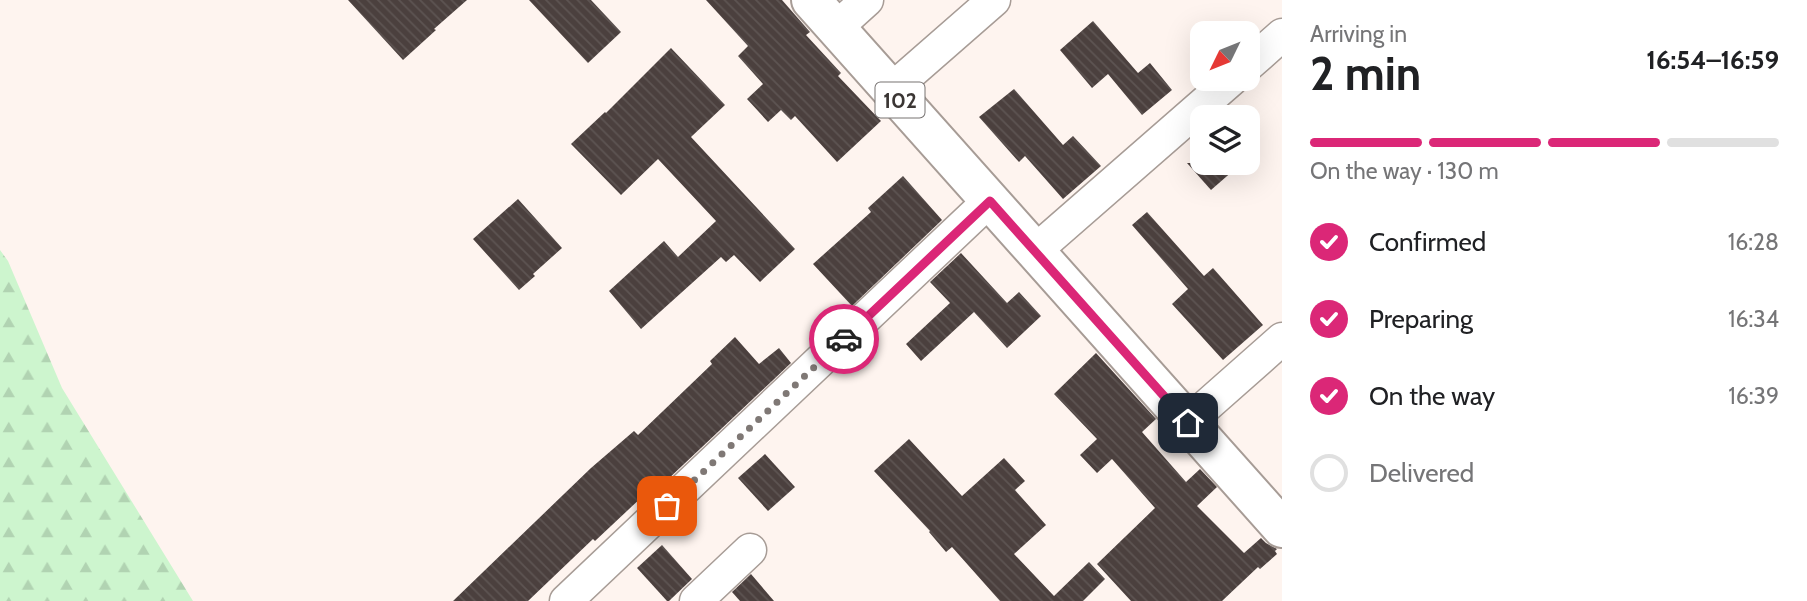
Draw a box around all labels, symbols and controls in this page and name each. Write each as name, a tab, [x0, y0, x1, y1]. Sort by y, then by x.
text: Arriving in	[1310, 20, 1407, 48]
north arrow	[1190, 21, 1260, 91]
map controls	[1190, 21, 1260, 175]
text: 16:54–16:59	[1646, 44, 1779, 76]
text: 2 min	[1310, 46, 1421, 102]
road number: 102	[876, 82, 925, 118]
button: layers	[1190, 105, 1260, 175]
text: On the way · 130 m	[1310, 157, 1499, 185]
icon: check	[1310, 223, 1348, 261]
text: Confirmed	[1369, 226, 1486, 258]
text: 16:28	[1728, 228, 1779, 256]
icon: check	[1310, 300, 1348, 338]
text: Preparing	[1369, 303, 1473, 335]
courier	[809, 304, 879, 374]
text: 16:34	[1728, 305, 1779, 333]
icon: car	[825, 320, 863, 358]
icon: check	[1310, 377, 1348, 415]
text: On the way	[1369, 380, 1495, 412]
text: 16:39	[1728, 382, 1779, 410]
pin	[1158, 393, 1218, 453]
icon: home	[1169, 404, 1207, 442]
text: Delivered	[1369, 457, 1474, 489]
pin	[637, 476, 697, 536]
icon: bag	[648, 487, 686, 525]

